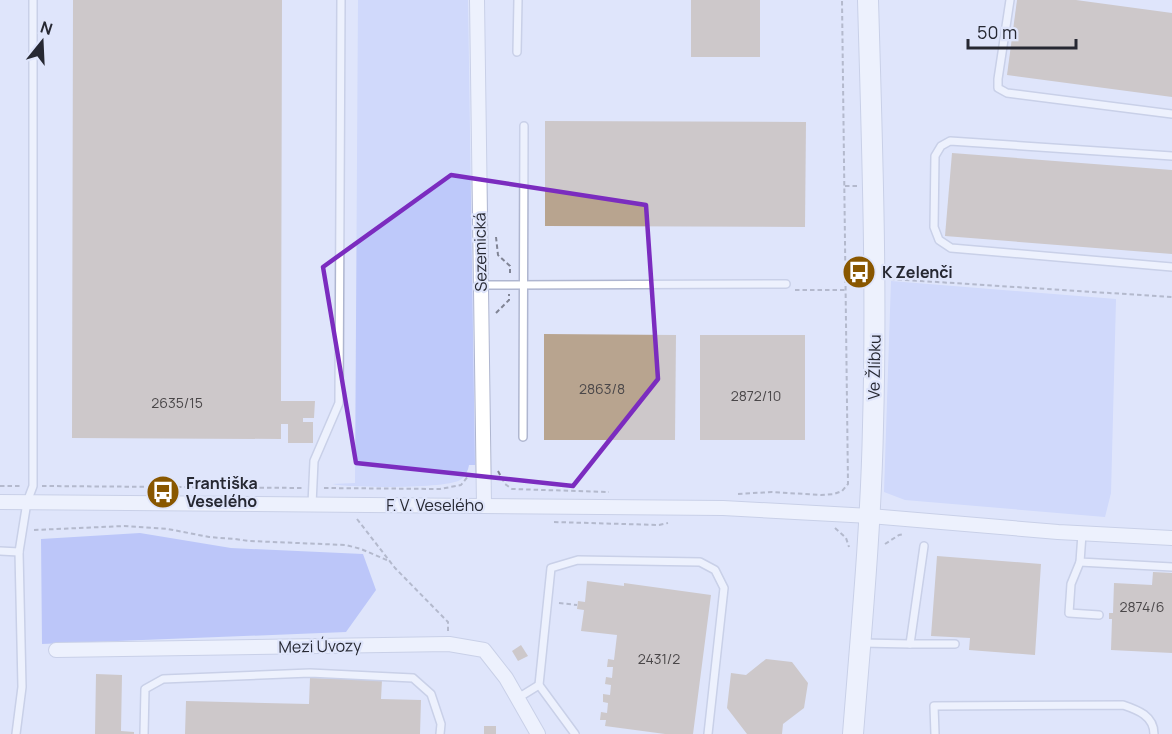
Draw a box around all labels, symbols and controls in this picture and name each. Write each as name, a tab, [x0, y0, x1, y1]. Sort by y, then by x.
north arrow	[12, 12, 72, 72]
scale bar	[968, 12, 1076, 50]
text: N	[38, 15, 56, 40]
text: 50 m	[977, 20, 1017, 44]
street label: Sezemická	[468, 212, 492, 292]
bus stop icon: K Zelenči	[841, 254, 877, 290]
place label: K Zelenči	[882, 261, 953, 283]
street label: Ve Žlíbku	[862, 334, 886, 400]
house number: 2863/8	[579, 379, 625, 398]
house number: 2872/10	[731, 386, 781, 405]
house number: 2635/15	[151, 393, 203, 412]
place label: Františka Veselého	[186, 472, 258, 512]
bus stop icon: Františka Veselého	[145, 474, 181, 510]
street label: F. V. Veselého	[386, 494, 484, 516]
house number: 2874/6	[1120, 597, 1164, 616]
street label: Mezi Úvozy	[278, 634, 362, 658]
house number: 2431/2	[638, 649, 680, 668]

